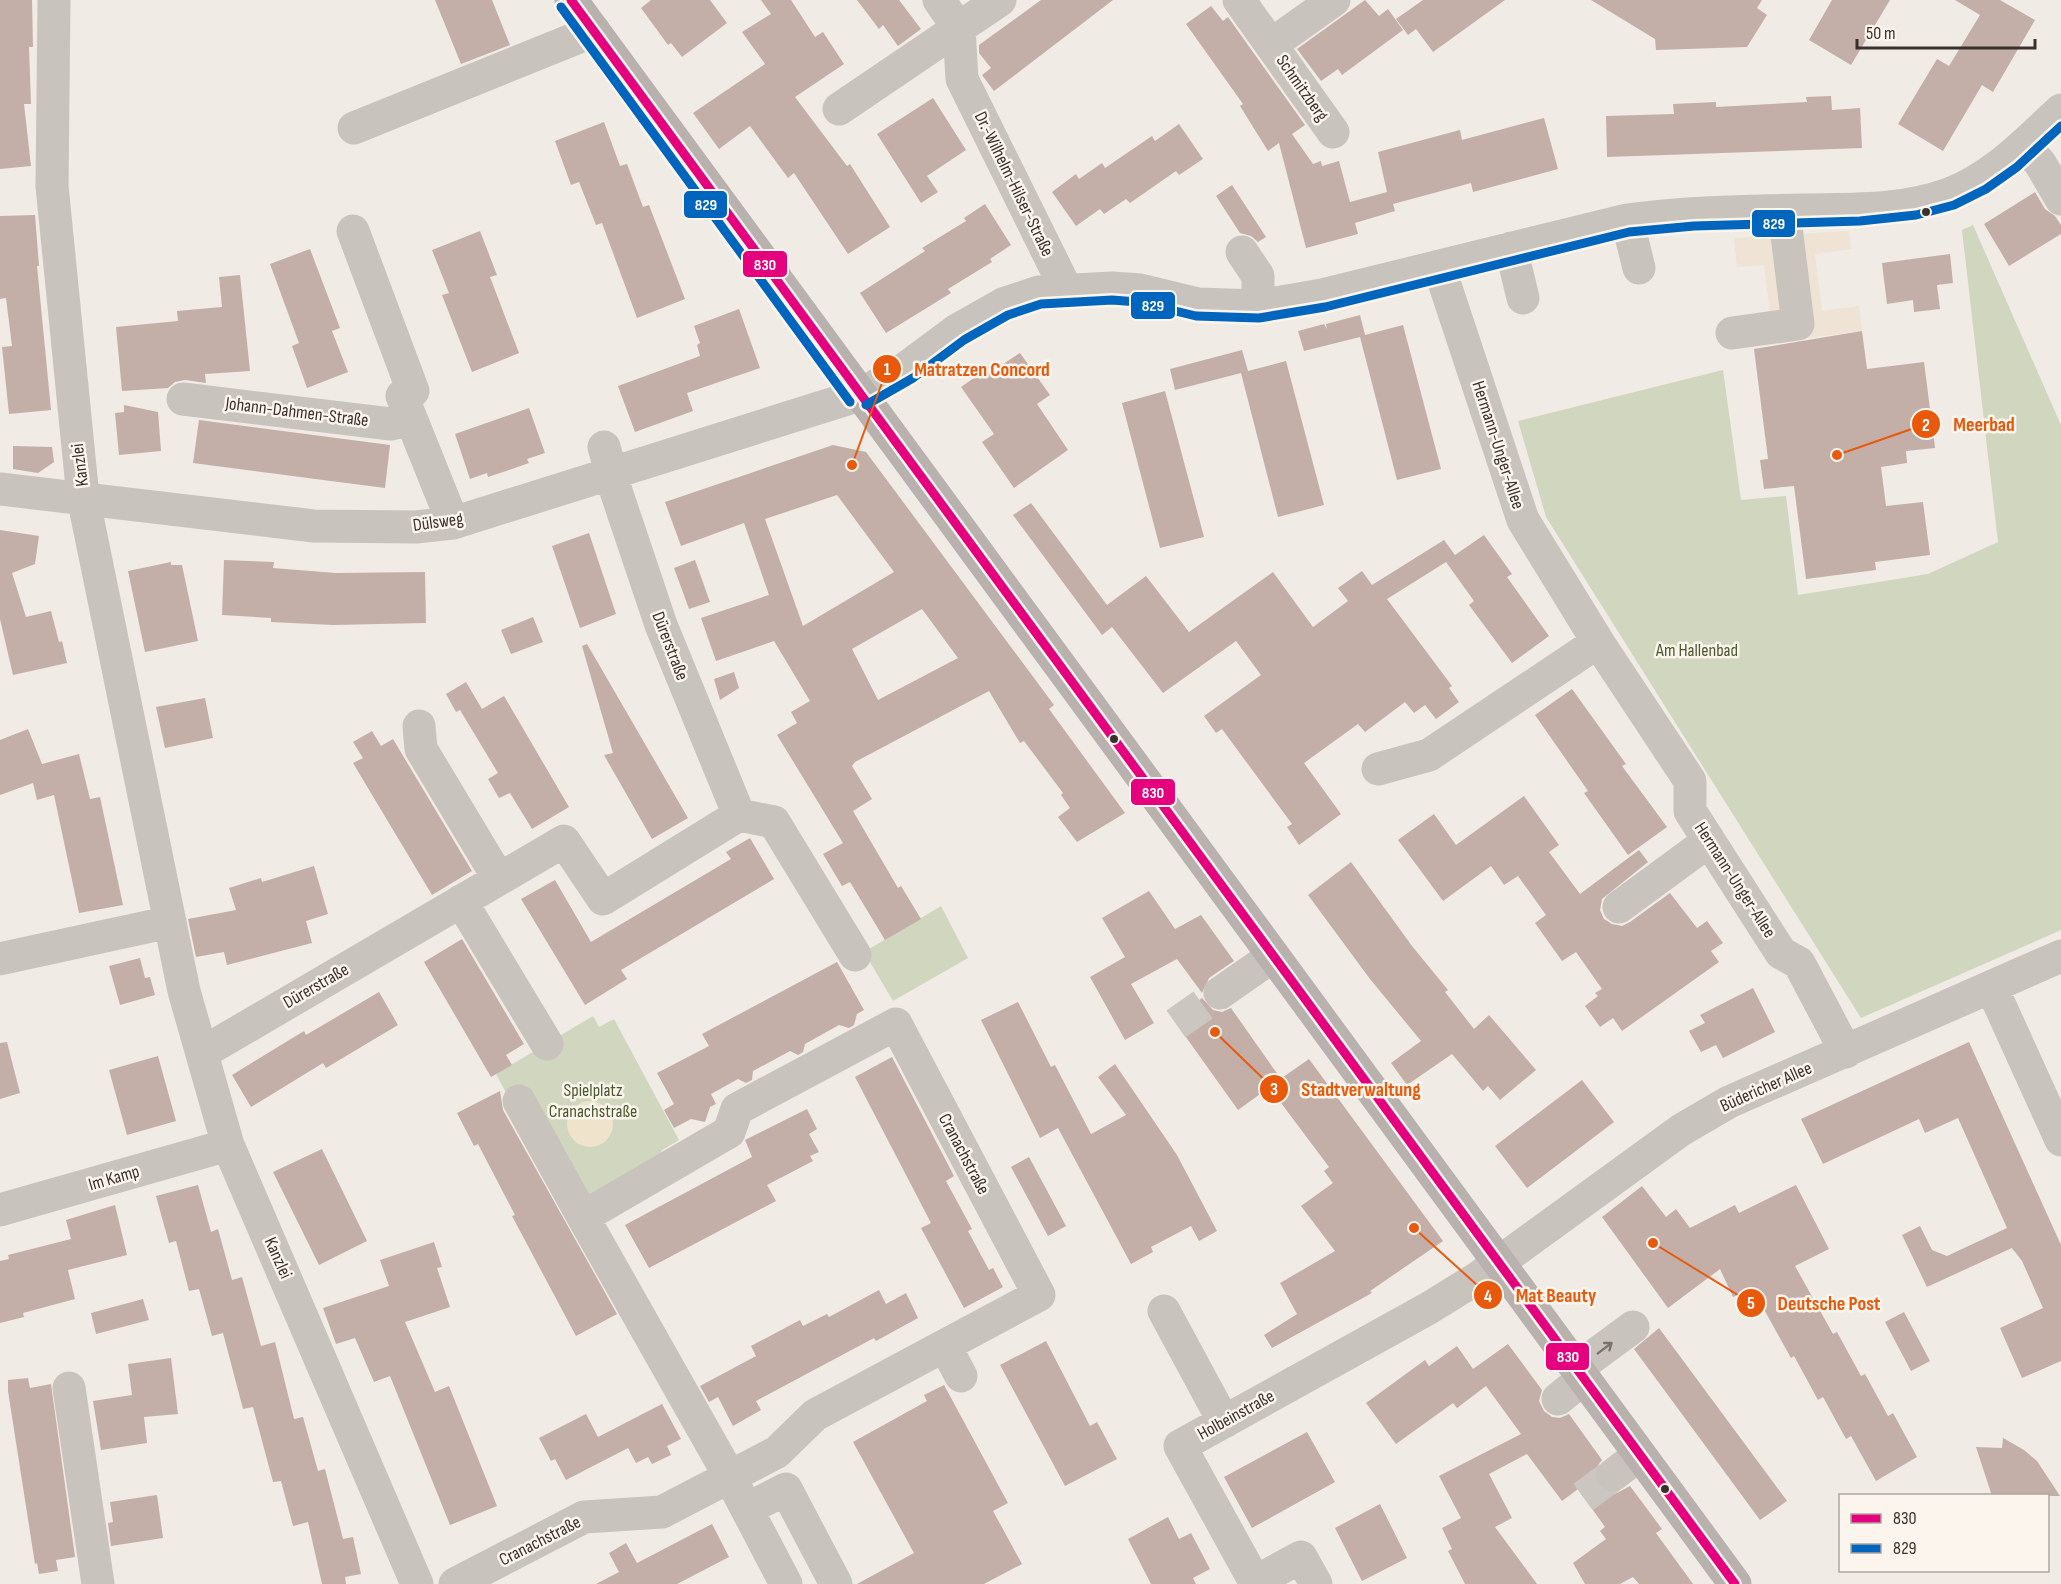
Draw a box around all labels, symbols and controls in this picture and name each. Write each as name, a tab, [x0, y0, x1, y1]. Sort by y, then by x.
scale bar	[1857, 12, 2036, 50]
text: 50 m	[1866, 23, 1896, 44]
street label: Schmitzberg	[1272, 51, 1332, 125]
street label: Dr.-Wilhelm-Hilser-Straße	[970, 108, 1058, 260]
line badge: 829	[683, 190, 728, 219]
text: 829	[695, 196, 717, 215]
unlabelled marker	[1920, 206, 1932, 218]
line badge: 829	[1751, 209, 1796, 238]
text: 829	[1763, 215, 1785, 234]
line badge: 830	[742, 250, 788, 278]
text: 830	[754, 256, 776, 275]
line badge: 829	[1130, 291, 1176, 320]
text: 829	[1142, 297, 1164, 316]
callout: Matratzen Concord	[872, 350, 1062, 388]
text: Matratzen Concord	[914, 358, 1050, 382]
text: 1	[883, 359, 891, 380]
street label: Hermann-Unger-Allee	[1467, 378, 1529, 512]
street label: Johann-Dahmen-Straße	[223, 393, 370, 431]
callout: Meerbad	[1911, 405, 2027, 443]
text: Meerbad	[1953, 413, 2015, 437]
text: 2	[1922, 415, 1930, 436]
street label: Kanzlei	[67, 442, 93, 488]
street label: Dülsweg	[411, 508, 465, 536]
street label: Dürerstraße	[647, 609, 693, 683]
park label: Am Hallenbad	[1655, 640, 1738, 661]
unlabelled marker	[1108, 733, 1120, 745]
line badge: 830	[1130, 778, 1176, 806]
text: 830	[1142, 784, 1164, 803]
street label: Hermann-Unger-Allee	[1690, 818, 1780, 942]
street label: Dürerstraße	[280, 959, 352, 1013]
street label: Büdericher Allee	[1717, 1057, 1815, 1117]
callout: Stadtverwaltung	[1259, 1070, 1432, 1108]
text: Stadtverwaltung	[1301, 1078, 1421, 1102]
text: 3	[1270, 1079, 1278, 1100]
park label: Spielplatz Cranachstraße	[549, 1080, 637, 1122]
street label: Cranachstraße	[934, 1110, 994, 1198]
street label: Im Kamp	[86, 1161, 142, 1195]
street label: Kanzlei	[260, 1234, 296, 1282]
callout: Mat Beauty	[1473, 1276, 1608, 1314]
text: Mat Beauty	[1516, 1284, 1597, 1308]
callout: Deutsche Post	[1736, 1284, 1893, 1322]
text: 4	[1484, 1286, 1493, 1307]
text: Deutsche Post	[1778, 1292, 1881, 1316]
text: 5	[1747, 1293, 1755, 1314]
line badge: 830	[1545, 1342, 1590, 1371]
one-way arrow	[1596, 1342, 1612, 1354]
text: 830	[1557, 1348, 1579, 1367]
street label: Holbeinstraße	[1194, 1385, 1278, 1445]
unlabelled marker	[1659, 1483, 1671, 1495]
legend	[1839, 1494, 2049, 1572]
text: 830	[1893, 1508, 1916, 1529]
street label: Cranachstraße	[496, 1512, 584, 1570]
text: 829	[1893, 1538, 1917, 1559]

